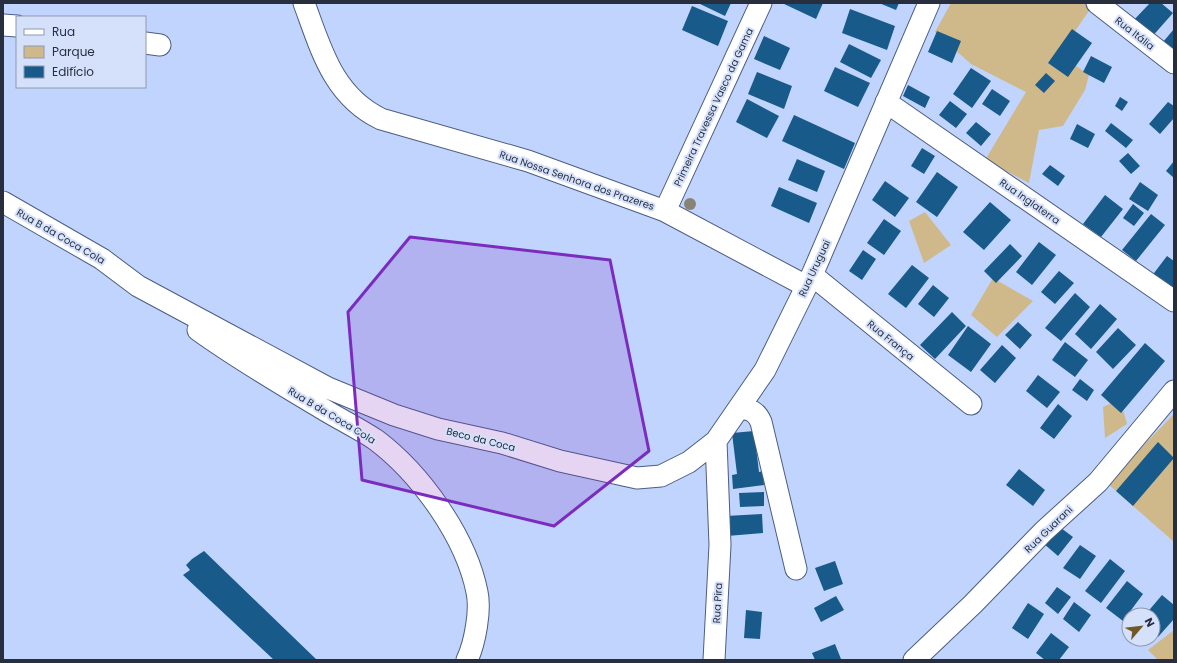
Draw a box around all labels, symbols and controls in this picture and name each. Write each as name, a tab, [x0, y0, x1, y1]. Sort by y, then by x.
street label: Rua Itália	[1112, 13, 1158, 54]
legend	[16, 16, 146, 88]
text: Rua	[52, 23, 75, 40]
street label: Primeira Travessa Vasco da Gama	[670, 25, 757, 189]
text: Parque	[52, 43, 95, 60]
text: Edifício	[52, 63, 94, 80]
street label: Rua Nossa Senhora dos Prazeres	[497, 147, 656, 214]
street label: Rua Inglaterra	[996, 175, 1063, 228]
street label: Rua B da Coca Cola	[14, 205, 108, 268]
street label: Rua Uruguai	[795, 237, 834, 299]
street label: Rua França	[864, 317, 917, 364]
street label: Rua B da Coca Cola	[285, 383, 378, 448]
street label: Beco da Coca	[445, 424, 517, 455]
street label: Rua Guarani	[1021, 502, 1076, 556]
street label: Rua Pira	[709, 582, 726, 624]
north arrow	[1121, 607, 1161, 647]
text: N	[1141, 615, 1159, 630]

